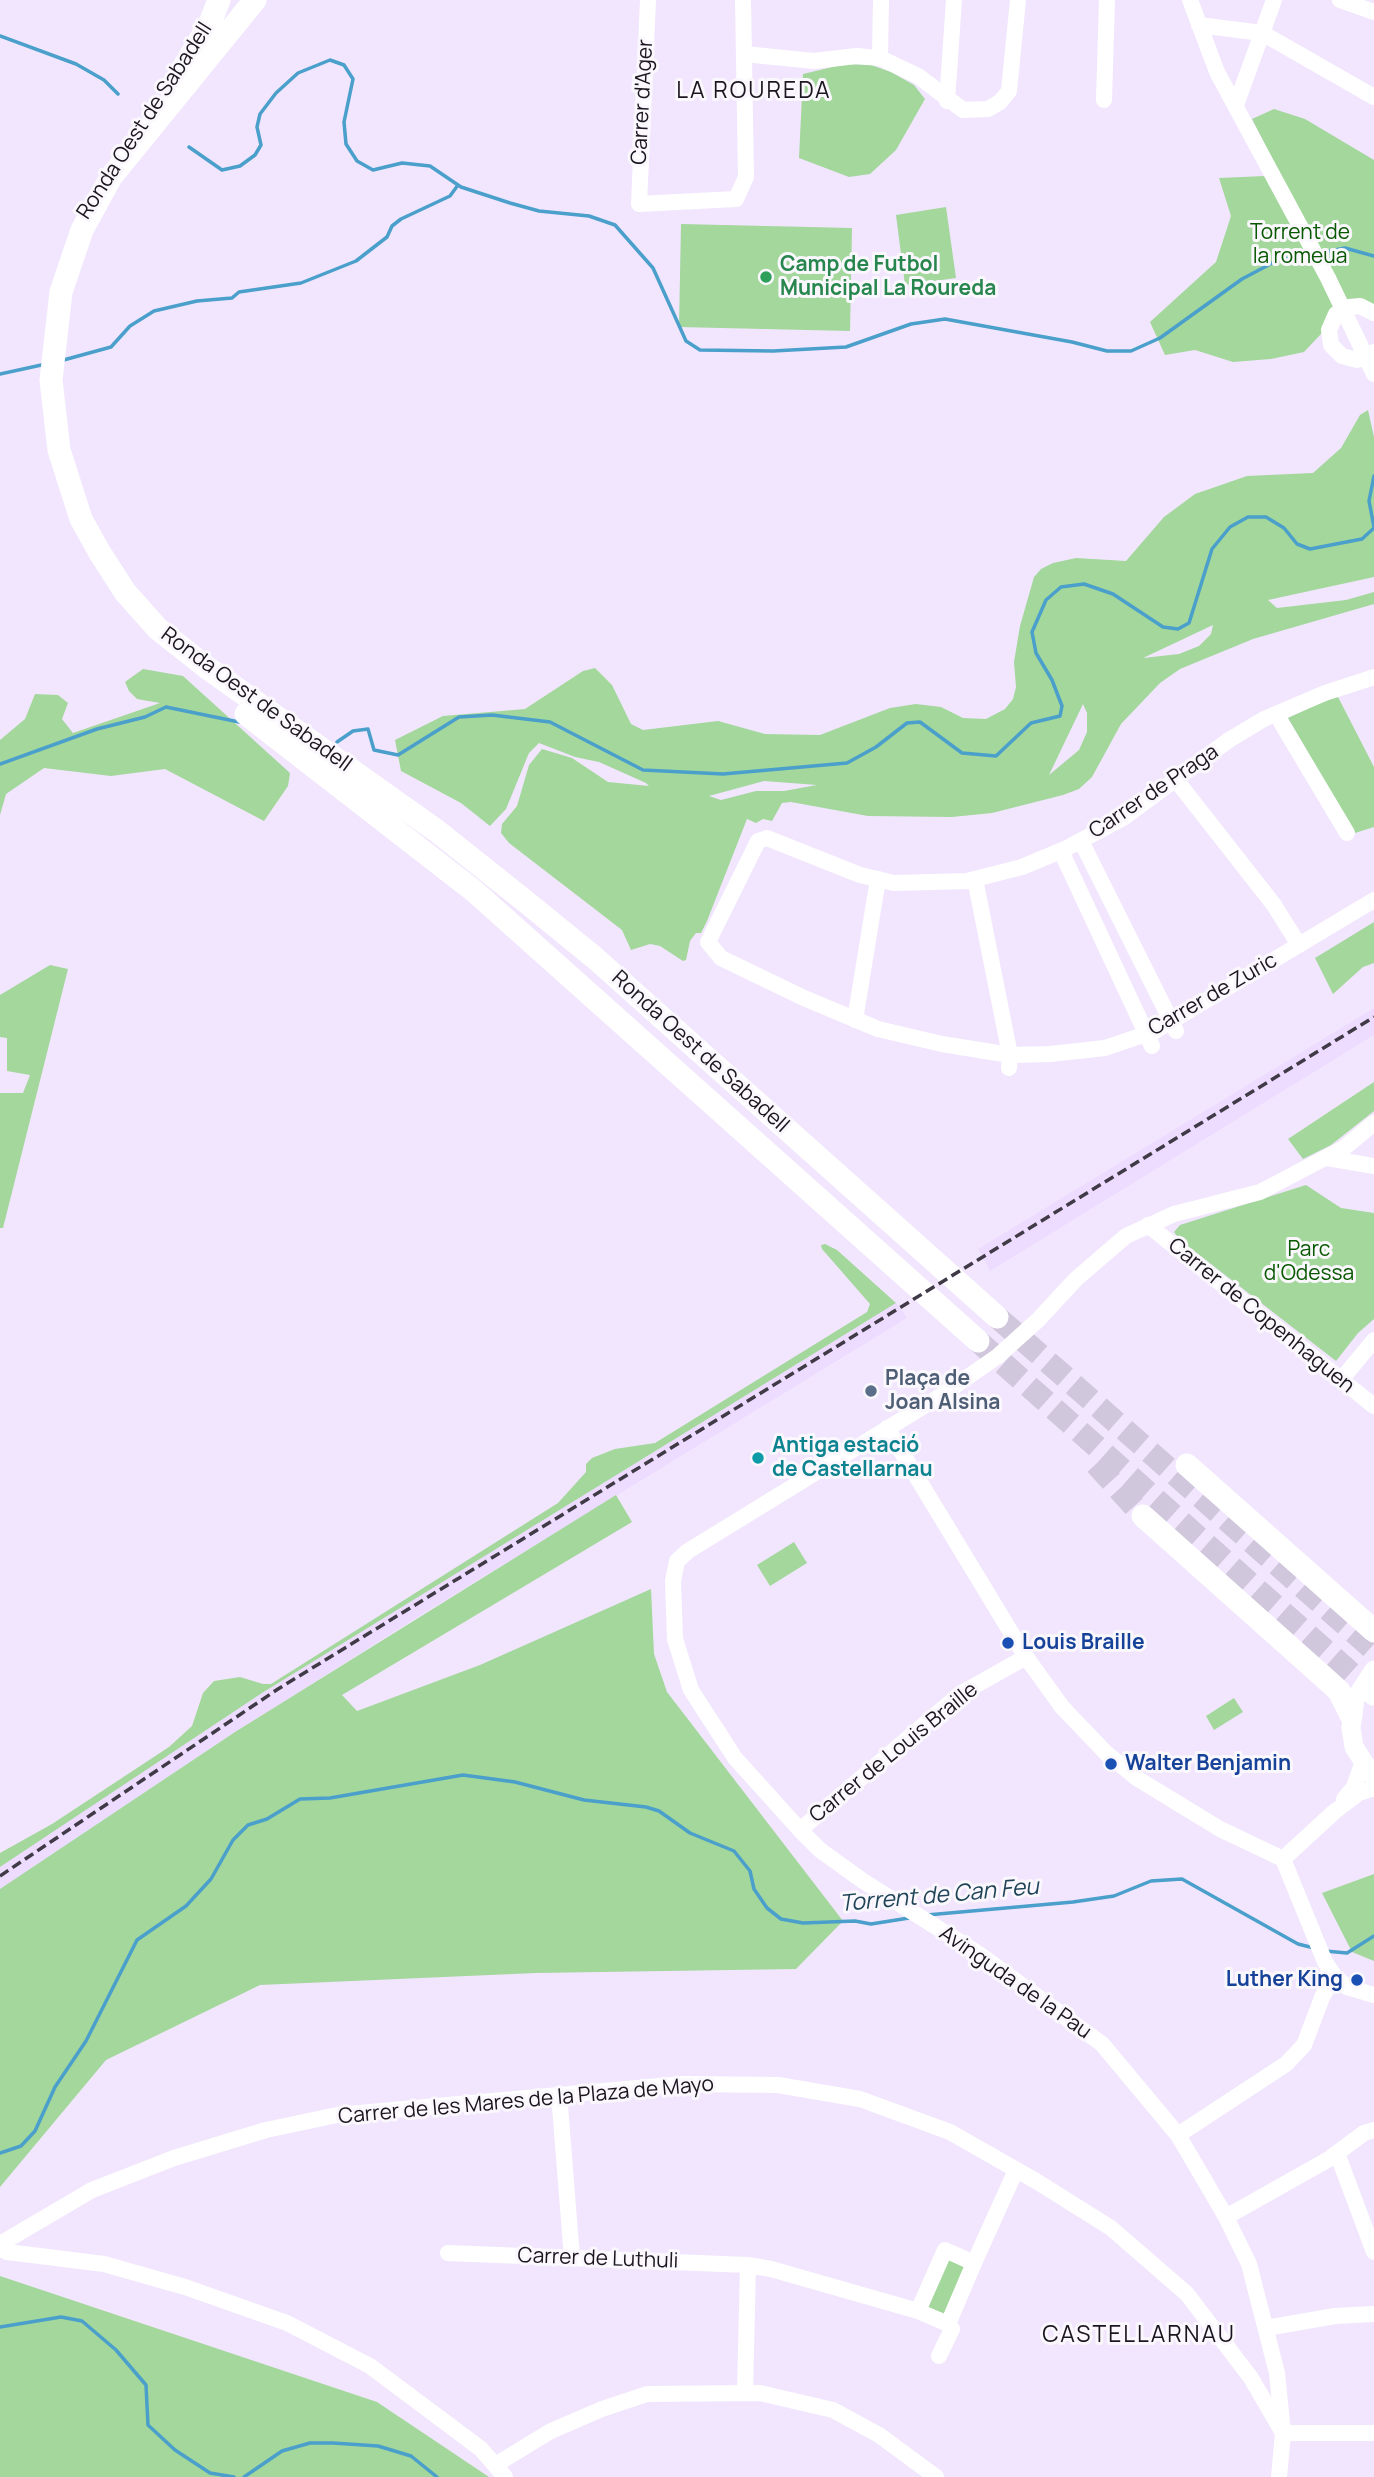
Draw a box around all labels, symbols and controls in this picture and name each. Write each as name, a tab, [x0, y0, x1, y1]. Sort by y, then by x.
street label: Ronda Oest de Sabadell	[72, 18, 218, 224]
street label: Carrer d'Ager	[627, 39, 659, 165]
district label: LA ROUREDA	[678, 78, 830, 106]
park label: Torrent de la romeua	[1250, 220, 1350, 270]
place label: Camp de Futbol Municipal La Roureda	[780, 252, 996, 302]
marker: Camp de Futbol Municipal La Roureda	[758, 269, 774, 285]
street label: Ronda Oest de Sabadell	[156, 622, 356, 778]
street label: Carrer de Praga	[1085, 740, 1223, 844]
street label: Carrer de Zuric	[1144, 948, 1282, 1042]
street label: Ronda Oest de Sabadell	[606, 966, 794, 1138]
street label: Carrer de Copenhaguen	[1163, 1233, 1359, 1399]
park label: Parc d'Odessa	[1264, 1237, 1354, 1287]
place label: Plaça de Joan Alsina	[885, 1366, 1000, 1416]
marker: Plaça de Joan Alsina	[863, 1383, 879, 1399]
place label: Antiga estació de Castellarnau	[772, 1433, 933, 1483]
marker: Antiga estació de Castellarnau	[750, 1450, 766, 1466]
place label: Louis Braille	[1022, 1630, 1145, 1656]
marker: Louis Braille	[1000, 1635, 1016, 1651]
street label: Carrer de Louis Braille	[805, 1677, 983, 1829]
place label: Walter Benjamin	[1125, 1751, 1291, 1777]
marker: Walter Benjamin	[1103, 1756, 1119, 1772]
water label: Torrent de Can Feu	[838, 1874, 1040, 1918]
street label: Avinguda de la Pau	[934, 1921, 1096, 2045]
place label: Luther King	[1226, 1967, 1343, 1993]
marker: Luther King	[1349, 1972, 1365, 1988]
street label: Carrer de les Mares de la Plaza de Mayo	[337, 2072, 715, 2130]
street label: Carrer de Luthuli	[517, 2244, 679, 2274]
district label: CASTELLARNAU	[1044, 2322, 1234, 2350]

